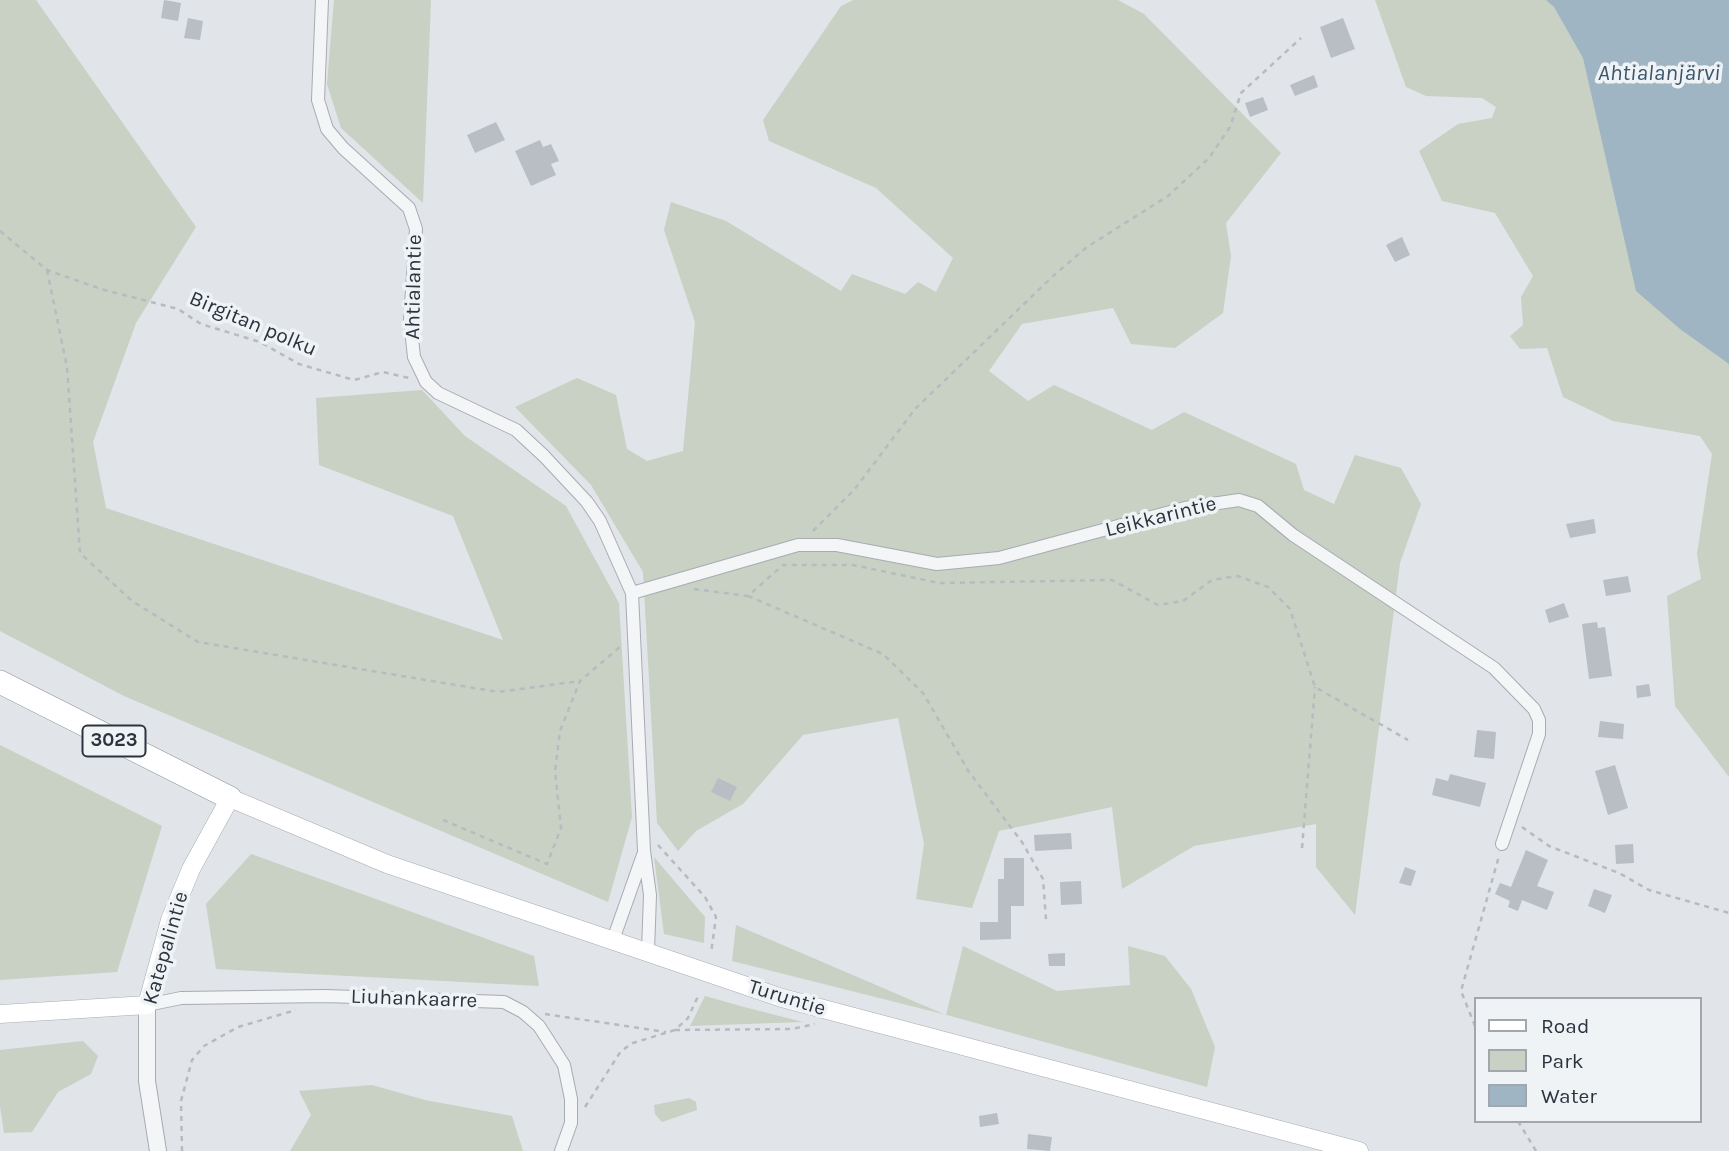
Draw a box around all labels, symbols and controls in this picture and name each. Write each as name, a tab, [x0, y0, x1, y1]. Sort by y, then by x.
water label: Ahtialanjärvi	[1598, 59, 1720, 87]
street label: Ahtialantie	[400, 234, 428, 340]
street label: Birgitan polku	[185, 286, 321, 362]
street label: Leikkarintie	[1103, 491, 1219, 543]
road number: 3023	[82, 726, 146, 756]
street label: Katepalintie	[138, 888, 194, 1008]
street label: Turuntie	[745, 974, 829, 1022]
street label: Liuhankaarre	[350, 984, 478, 1014]
legend	[1474, 997, 1701, 1123]
text: Road	[1541, 1014, 1589, 1038]
text: Park	[1541, 1049, 1584, 1073]
text: Water	[1541, 1084, 1597, 1108]

